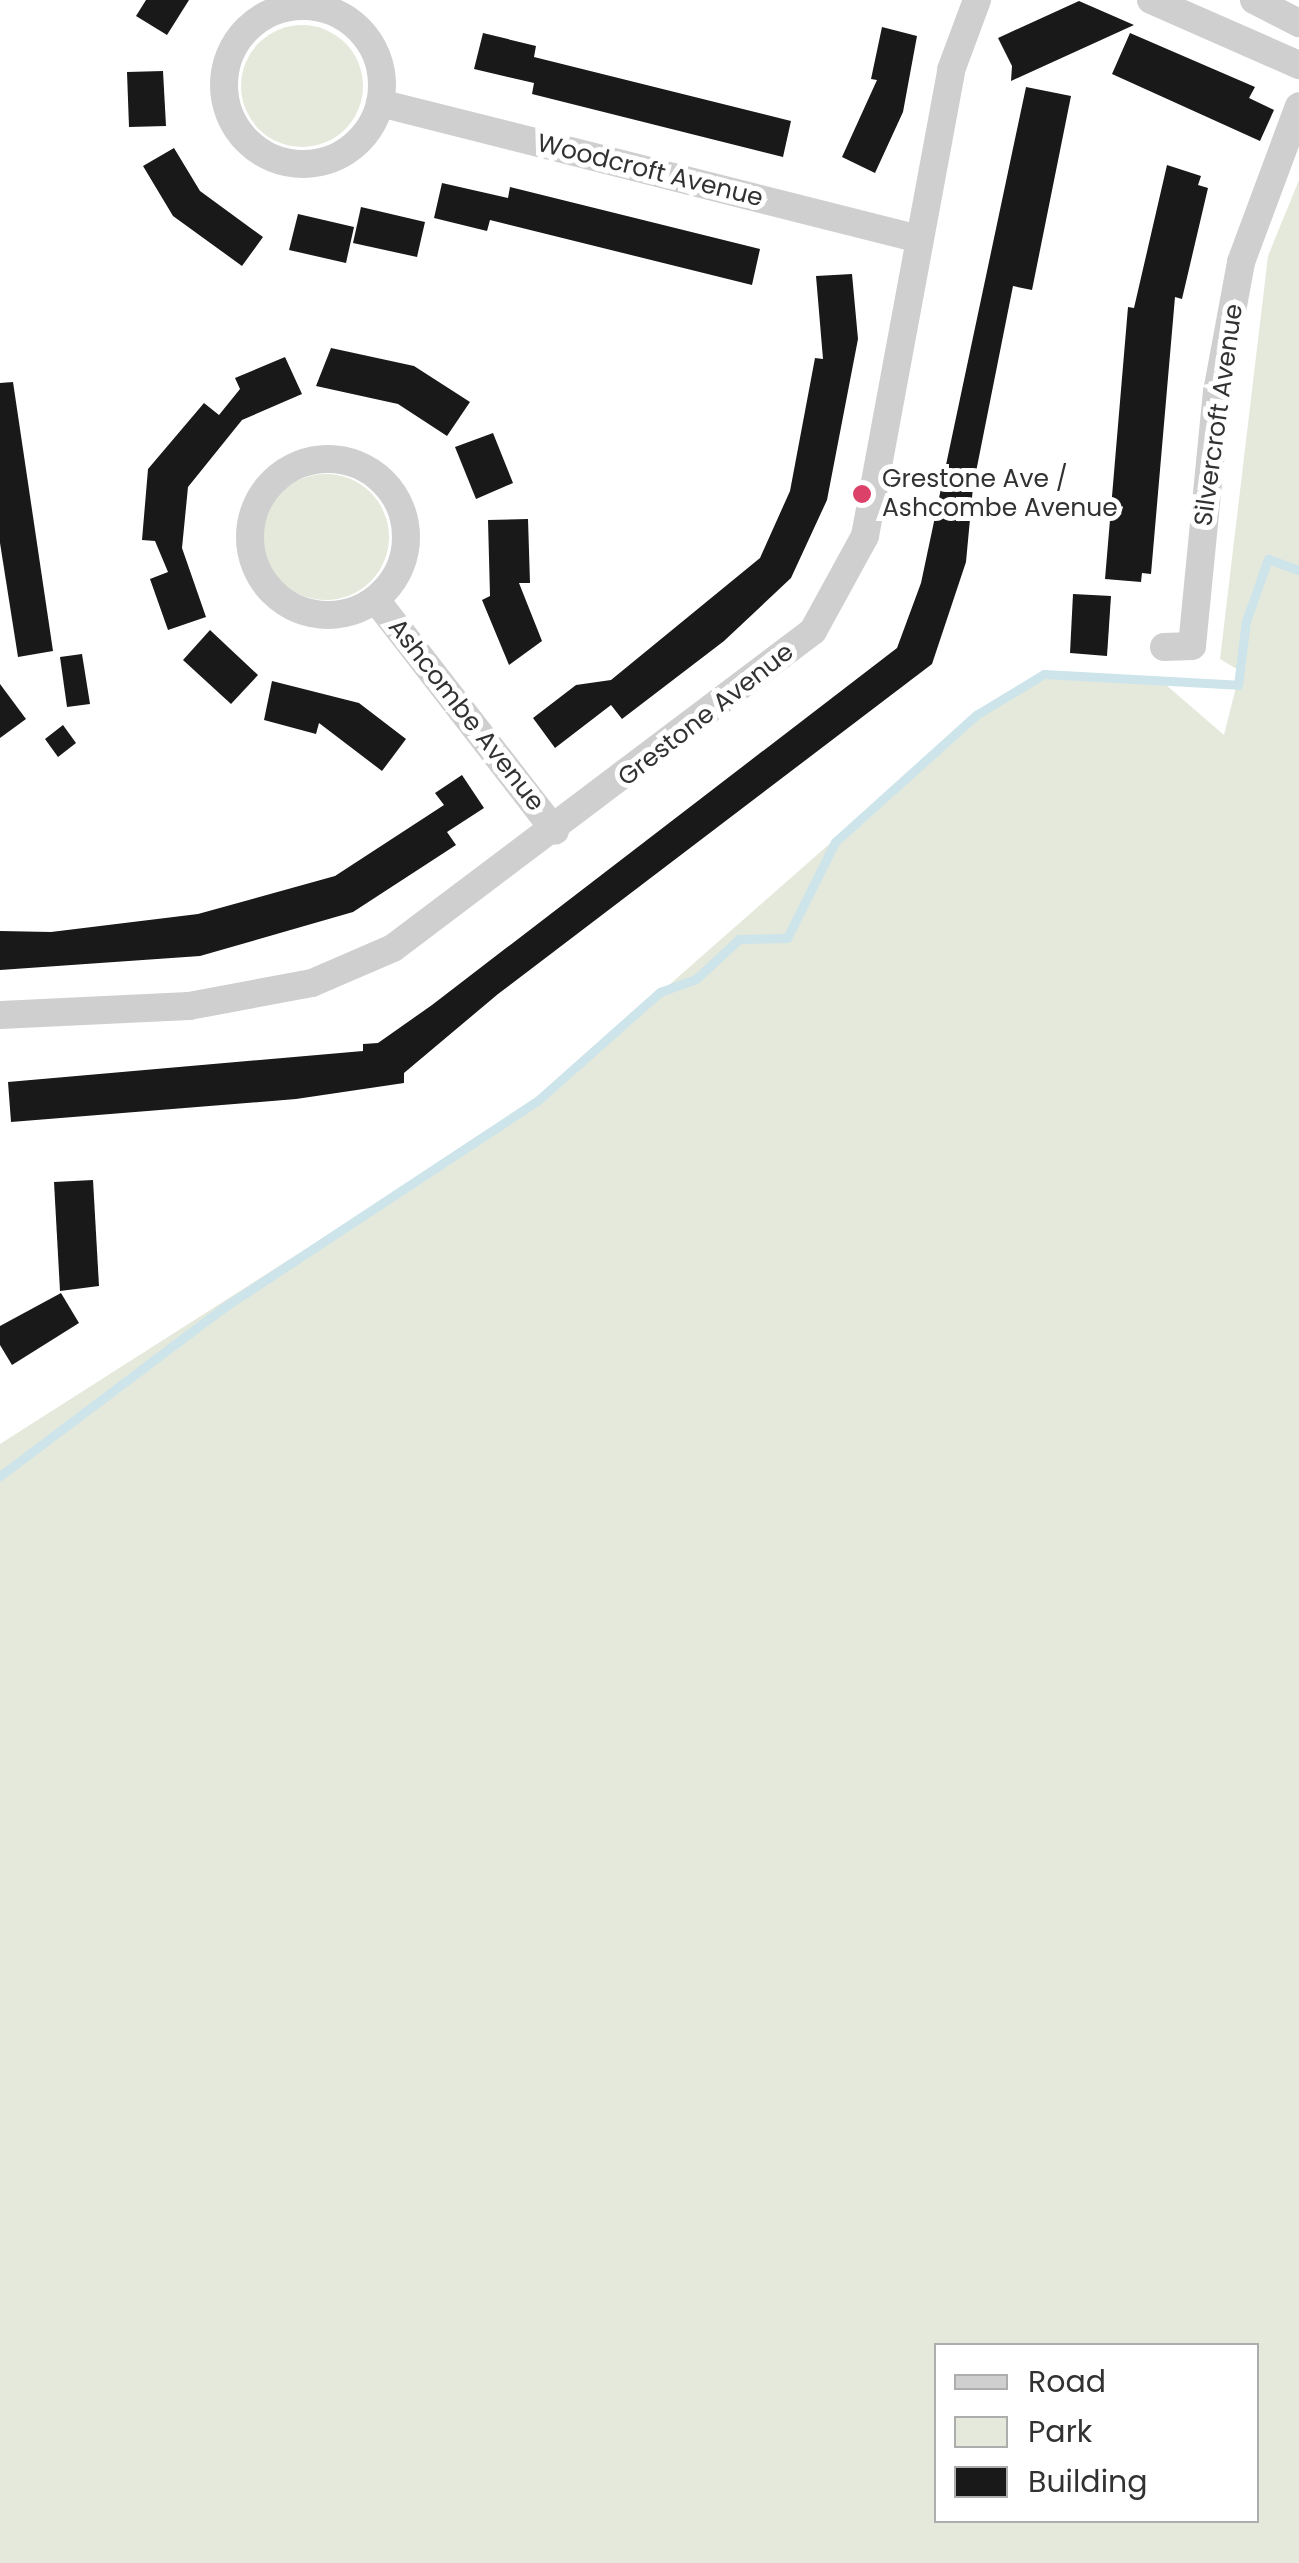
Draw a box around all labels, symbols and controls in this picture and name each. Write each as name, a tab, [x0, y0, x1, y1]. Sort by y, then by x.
street label: Woodcroft Avenue	[534, 128, 766, 214]
street label: Silvercroft Avenue	[1189, 302, 1249, 528]
place label: Grestone Ave / Ashcombe Avenue	[882, 465, 1118, 524]
marker: Grestone Ave / Ashcombe Avenue	[851, 483, 873, 505]
street label: Ashcombe Avenue	[382, 613, 550, 817]
street label: Grestone Avenue	[612, 637, 800, 793]
legend	[934, 2343, 1259, 2523]
text: Road	[1028, 2360, 1106, 2403]
text: Park	[1028, 2410, 1092, 2453]
text: Building	[1028, 2460, 1148, 2503]

